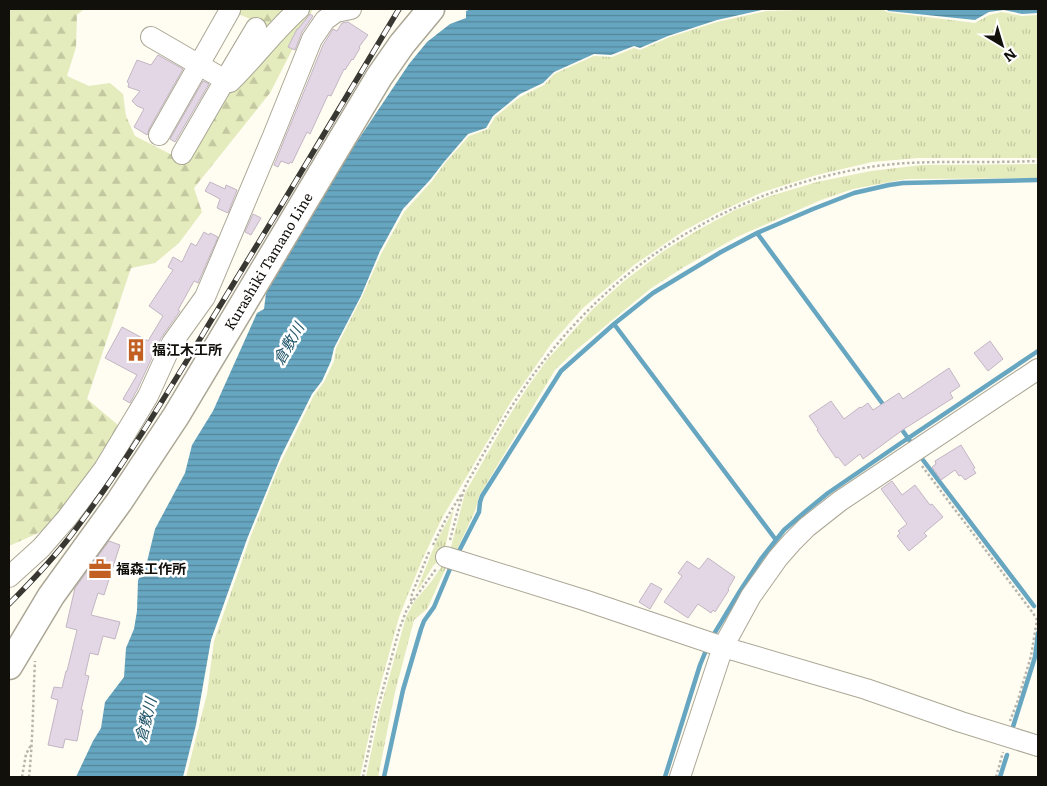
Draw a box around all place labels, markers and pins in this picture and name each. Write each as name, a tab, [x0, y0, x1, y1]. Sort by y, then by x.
building icon: 福江木工所	[123, 337, 149, 363]
place label: 福江木工所	[152, 339, 222, 359]
office icon: 福森工作所	[87, 556, 113, 582]
place label: 福森工作所	[116, 558, 186, 578]

